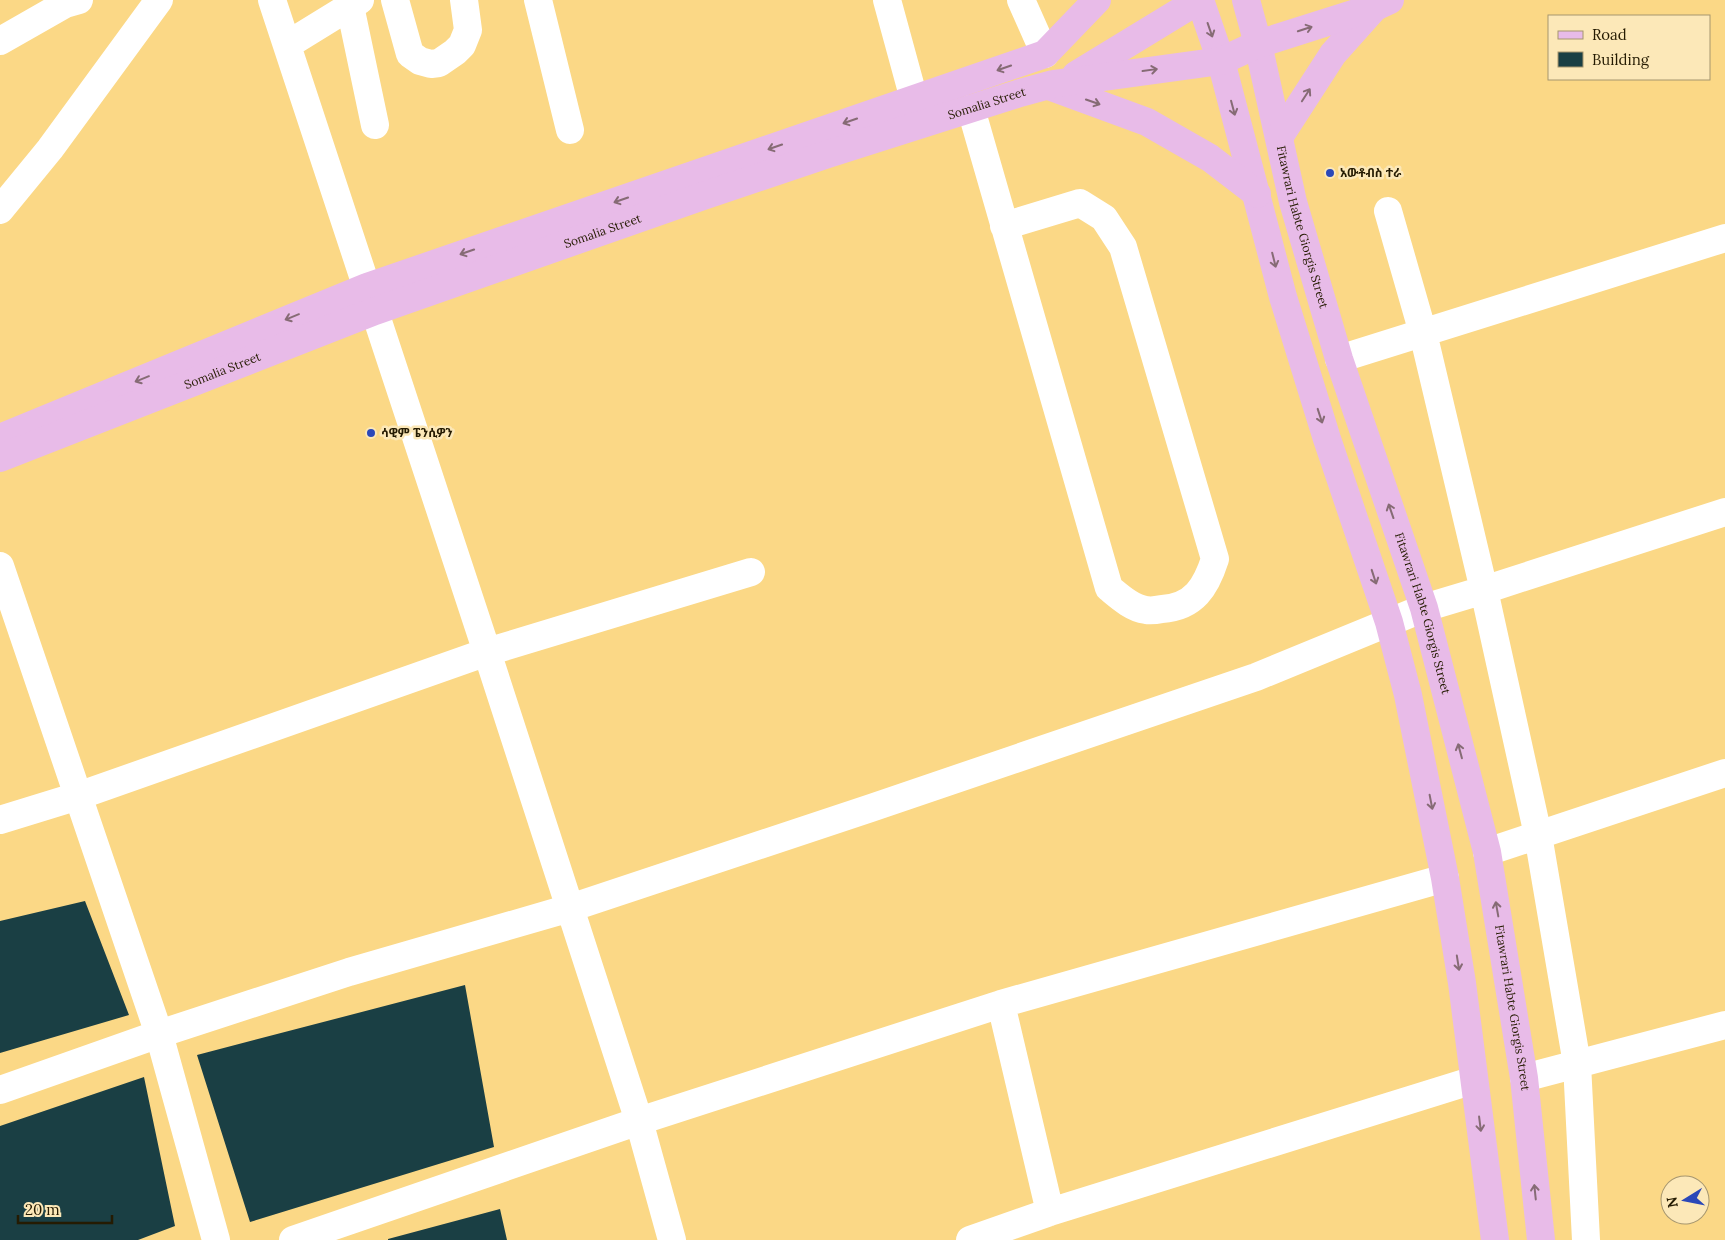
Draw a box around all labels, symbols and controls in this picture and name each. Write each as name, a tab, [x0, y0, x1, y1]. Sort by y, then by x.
legend	[1548, 15, 1710, 80]
one-way arrow	[1206, 22, 1215, 38]
one-way arrow	[1296, 23, 1312, 33]
text: Road	[1592, 25, 1627, 44]
text: Building	[1592, 50, 1650, 69]
one-way arrow	[997, 64, 1012, 73]
one-way arrow	[1142, 65, 1158, 75]
street label: Somalia Street	[946, 84, 1028, 122]
one-way arrow	[1301, 89, 1311, 103]
one-way arrow	[1085, 98, 1100, 107]
one-way arrow	[1229, 99, 1239, 115]
one-way arrow	[843, 117, 858, 126]
one-way arrow	[767, 143, 783, 152]
street label: Fitawrari Habte Giorgis Street	[1274, 144, 1332, 310]
place label: አውቶብስ ተራ	[1340, 165, 1401, 180]
marker: አውቶብስ ተራ	[1324, 167, 1336, 179]
one-way arrow	[613, 195, 629, 205]
street label: Somalia Street	[562, 210, 643, 251]
one-way arrow	[460, 248, 476, 257]
one-way arrow	[1270, 252, 1279, 268]
one-way arrow	[285, 313, 300, 323]
street label: Somalia Street	[182, 348, 263, 392]
one-way arrow	[135, 375, 150, 385]
one-way arrow	[1316, 408, 1325, 423]
place label: ሳዊም ፔንሲዎን	[381, 425, 453, 440]
marker: ሳዊም ፔንሲዎን	[365, 427, 377, 439]
one-way arrow	[1385, 504, 1395, 520]
street label: Fitawrari Habte Giorgis Street	[1392, 530, 1454, 696]
one-way arrow	[1370, 569, 1379, 584]
one-way arrow	[1455, 744, 1464, 760]
one-way arrow	[1426, 794, 1436, 810]
one-way arrow	[1492, 902, 1502, 918]
street label: Fitawrari Habte Giorgis Street	[1492, 924, 1533, 1092]
one-way arrow	[1454, 954, 1464, 970]
one-way arrow	[1475, 1115, 1485, 1131]
north arrow	[1660, 1175, 1710, 1225]
one-way arrow	[1530, 1184, 1540, 1200]
scale bar	[18, 1192, 111, 1224]
text: N	[1662, 1195, 1682, 1209]
text: 20 m	[25, 1200, 60, 1219]

